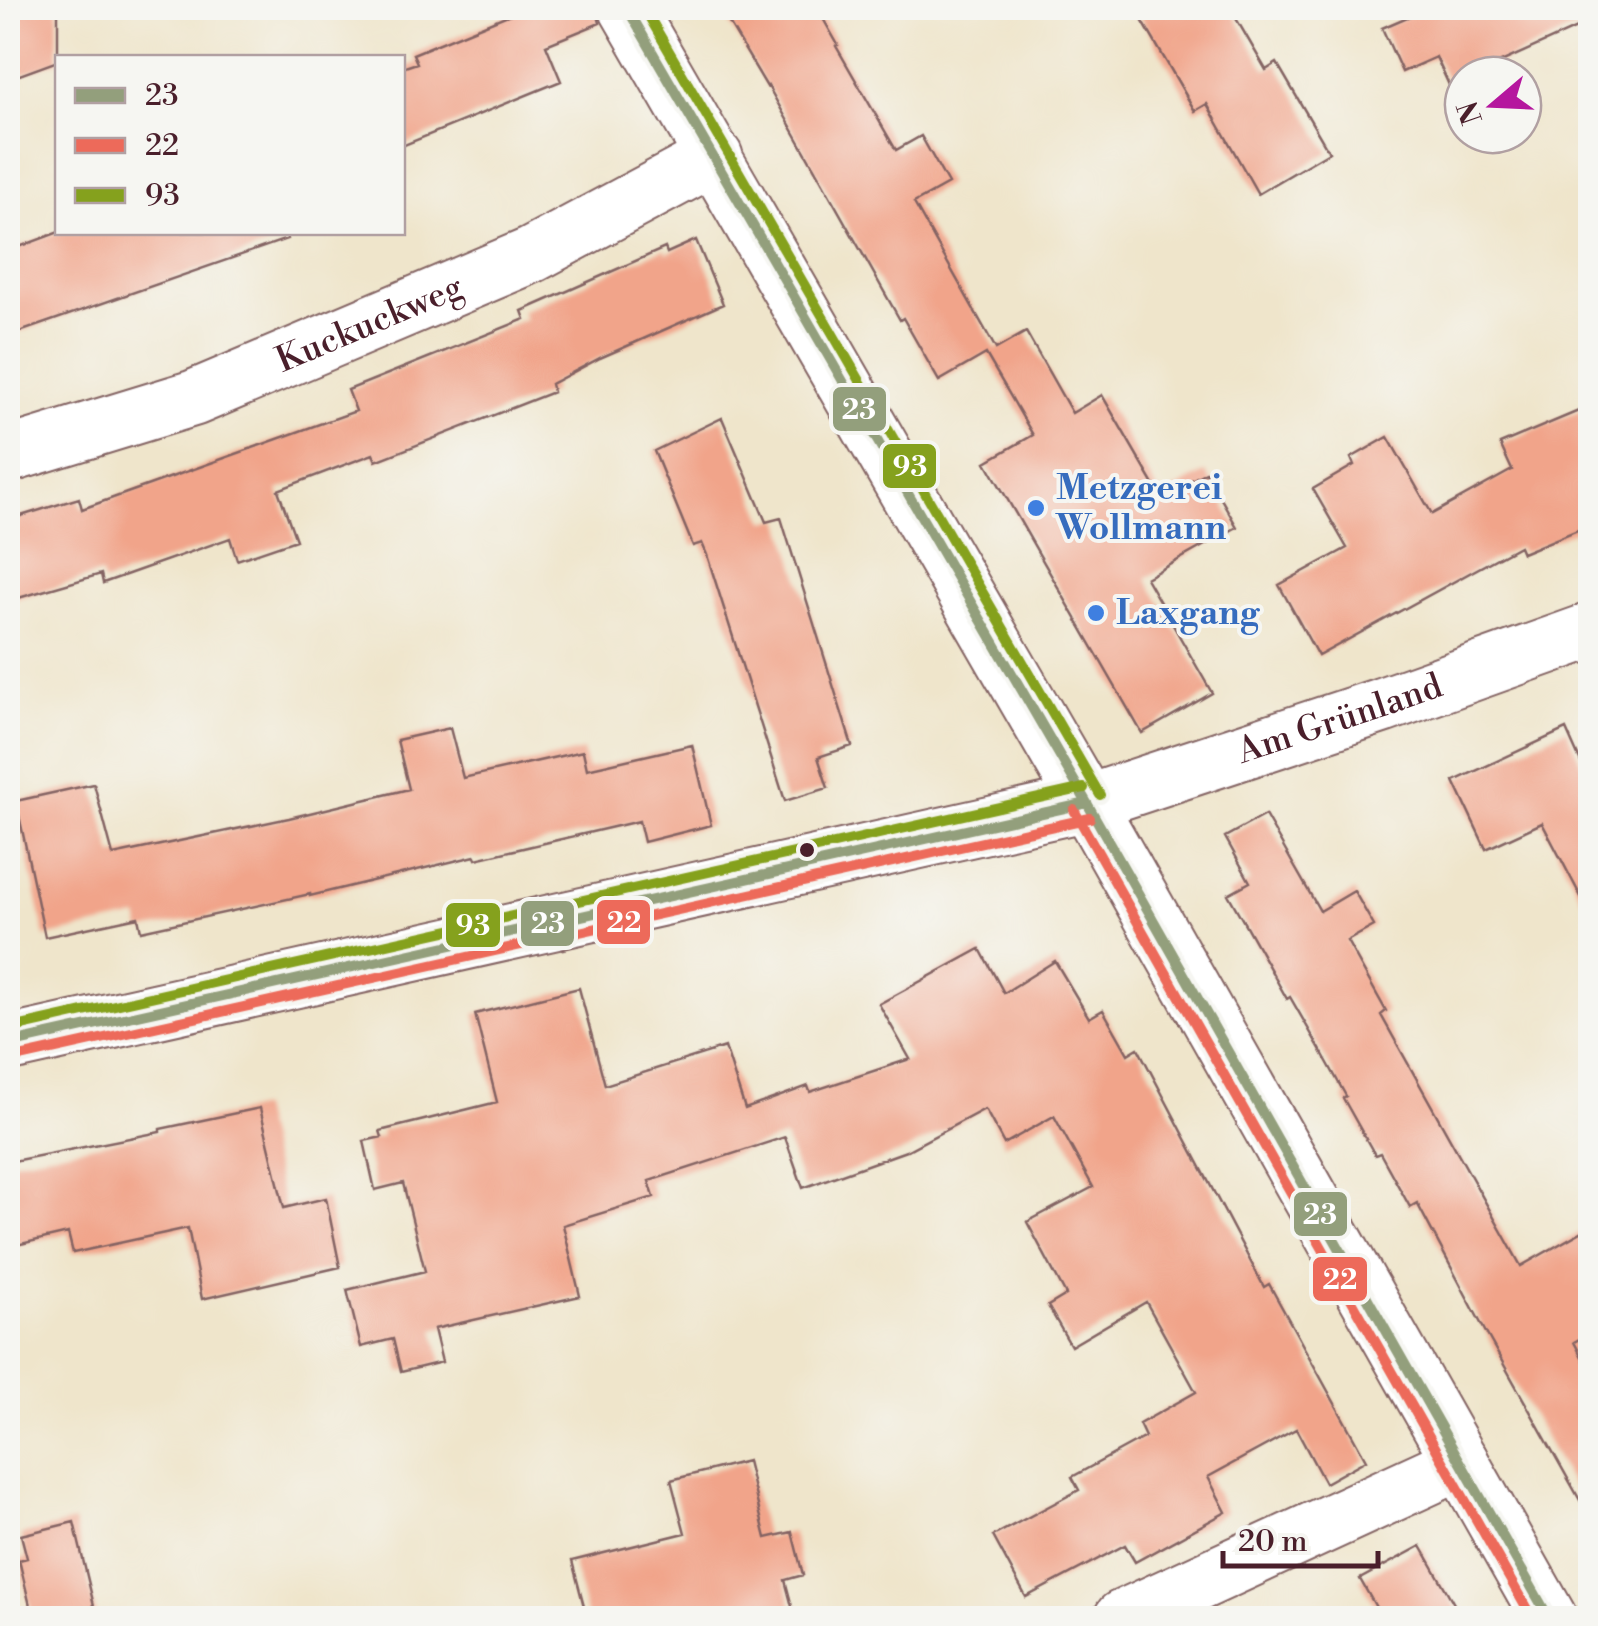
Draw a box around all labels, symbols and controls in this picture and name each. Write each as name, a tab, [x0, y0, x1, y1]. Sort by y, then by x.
legend	[55, 55, 405, 235]
north arrow	[1443, 55, 1543, 155]
text: 23	[145, 77, 179, 115]
text: N	[1451, 96, 1491, 129]
text: 22	[145, 127, 179, 165]
text: 93	[145, 177, 180, 215]
street label: Kuckuckweg	[270, 265, 469, 382]
line badge: 23	[831, 385, 888, 433]
text: 23	[842, 393, 876, 428]
line badge: 93	[881, 442, 938, 490]
text: 93	[893, 450, 927, 485]
place label: Metzgerei Wollmann	[1055, 467, 1227, 550]
marker: Metzgerei Wollmann	[1025, 497, 1047, 519]
place label: Laxgang	[1116, 592, 1261, 635]
marker: Laxgang	[1085, 602, 1107, 624]
street label: Am Grünland	[1231, 664, 1448, 774]
unlabelled marker	[797, 840, 817, 860]
line badge: 22	[595, 898, 652, 946]
line badge: 23	[519, 899, 576, 948]
line badge: 93	[444, 901, 502, 949]
text: 22	[606, 906, 642, 941]
text: 23	[531, 907, 565, 942]
text: 93	[456, 909, 490, 944]
line badge: 23	[1292, 1190, 1349, 1238]
text: 23	[1303, 1198, 1337, 1233]
line badge: 22	[1311, 1255, 1369, 1303]
text: 22	[1322, 1263, 1358, 1298]
scale bar	[1223, 1506, 1378, 1568]
text: 20 m	[1238, 1523, 1307, 1561]

